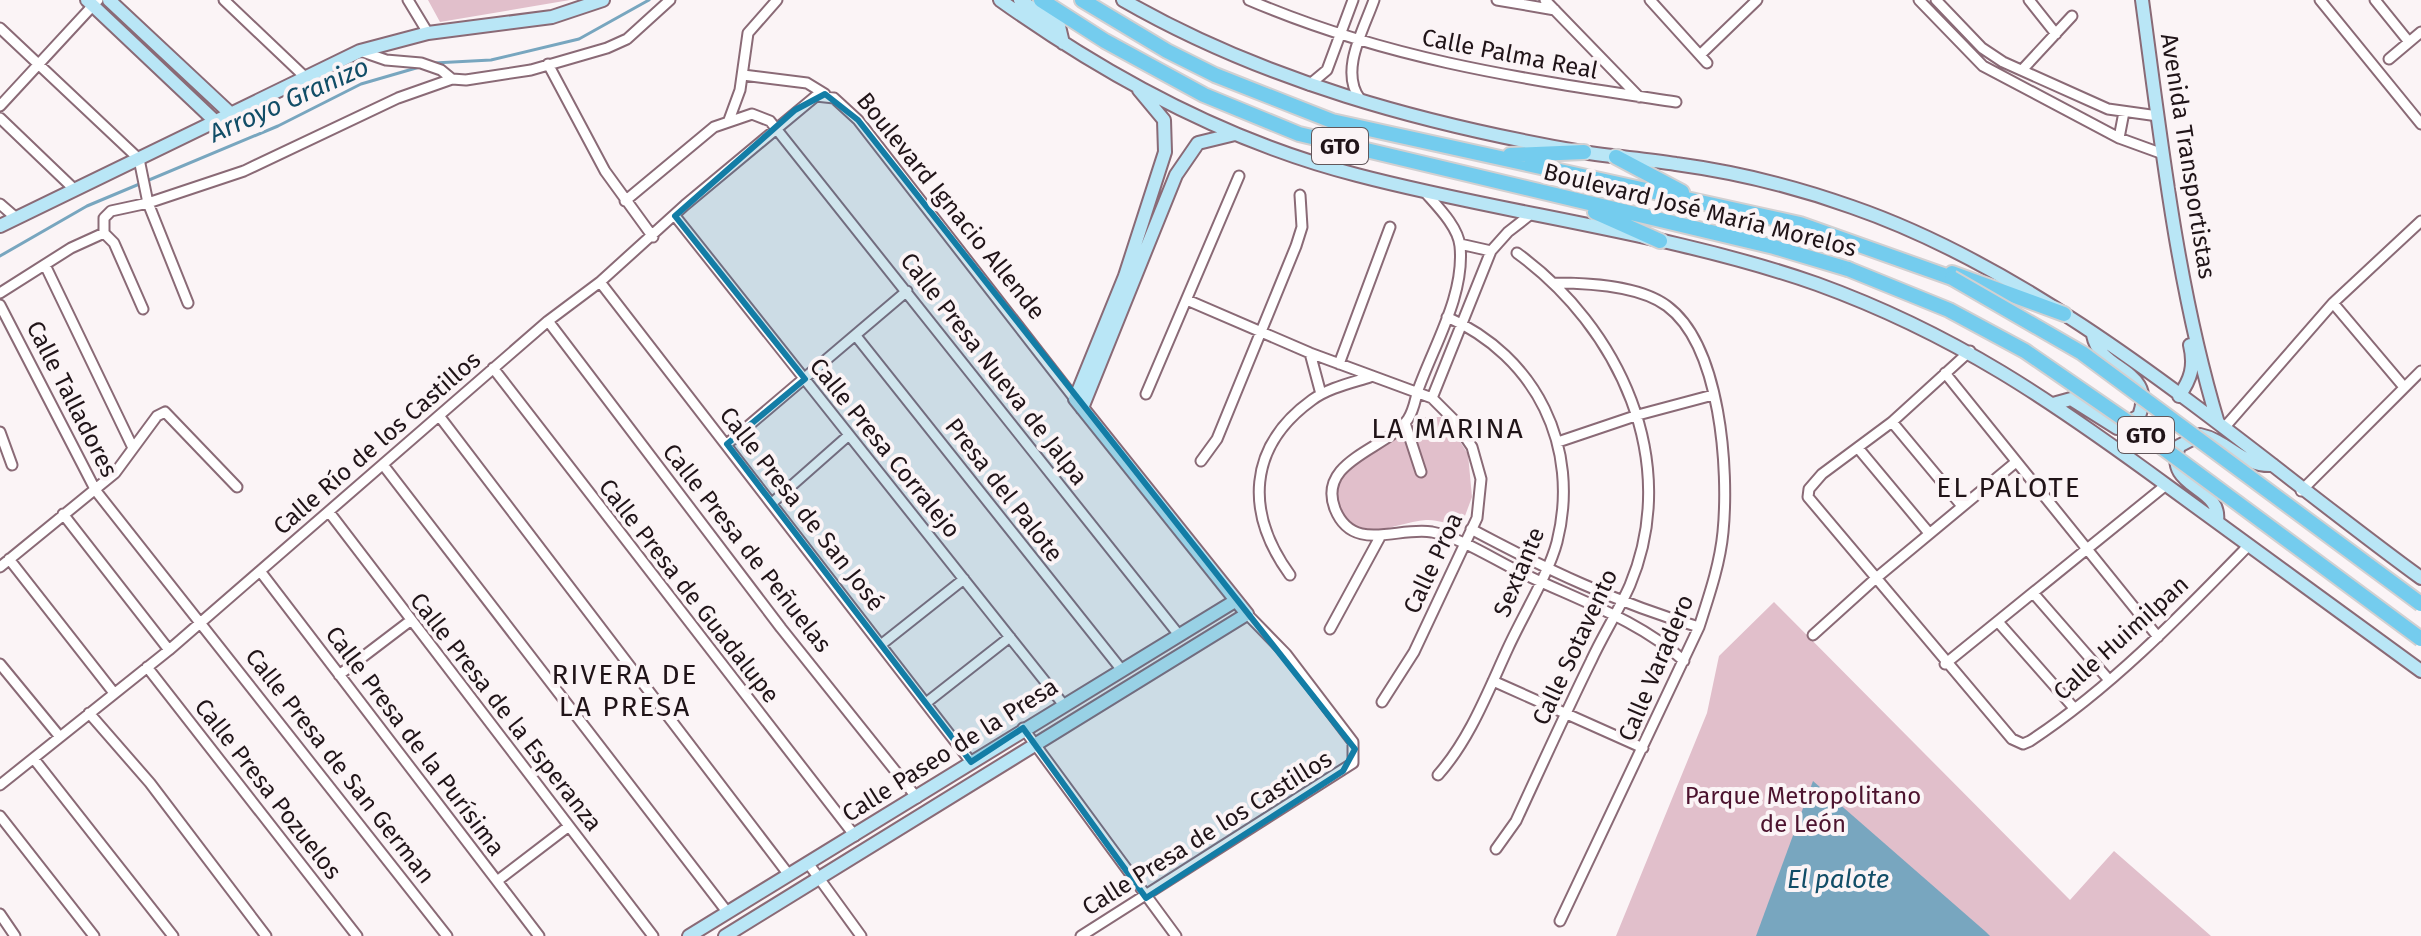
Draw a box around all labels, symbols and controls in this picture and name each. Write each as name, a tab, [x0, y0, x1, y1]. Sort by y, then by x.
street label: Calle Palma Real	[1420, 23, 1600, 85]
street label: Avenida Transportistas	[2155, 31, 2221, 281]
water label: Arroyo Granizo	[203, 51, 374, 149]
street label: Boulevard Ignacio Allende	[851, 87, 1051, 325]
road number: GTO	[1312, 128, 1368, 164]
street label: Boulevard José María Morelos	[1540, 157, 1860, 263]
street label: Calle Presa Nueva de Jalpa	[895, 247, 1093, 491]
street label: Calle Talladores	[21, 316, 123, 482]
street label: Calle Río de los Castillos	[268, 345, 486, 541]
street label: Calle Presa Corralejo	[804, 353, 966, 543]
street label: Calle Presa de San José	[714, 402, 890, 616]
district label: LA MARINA	[1371, 412, 1525, 445]
street label: Presa del Palote	[939, 413, 1069, 567]
road number: GTO	[2118, 417, 2174, 453]
street label: Calle Presa de Peñuelas	[657, 438, 837, 658]
district label: EL PALOTE	[1936, 471, 2082, 504]
street label: Calle Presa de Guadalupe	[593, 473, 785, 709]
street label: Calle Proa	[1397, 508, 1469, 618]
street label: Sextante	[1488, 523, 1550, 621]
street label: Calle Sotavento	[1527, 565, 1623, 729]
street label: Calle Huimilpan	[2048, 570, 2194, 706]
street label: Calle Presa de la Esperanza	[404, 587, 608, 837]
street label: Calle Varadero	[1613, 591, 1699, 745]
street label: Calle Presa de la Purísima	[320, 621, 510, 861]
street label: Calle Presa de San German	[240, 643, 440, 889]
district label: RIVERA DE LA PRESA	[551, 658, 699, 723]
street label: Calle Paseo de la Presa	[837, 672, 1063, 828]
street label: Calle Presa Pozuelos	[189, 693, 347, 885]
street label: Calle Presa de los Castillos	[1077, 745, 1337, 921]
park label: Parque Metropolitano de León	[1685, 782, 1921, 838]
water label: El palote	[1787, 864, 1889, 895]

